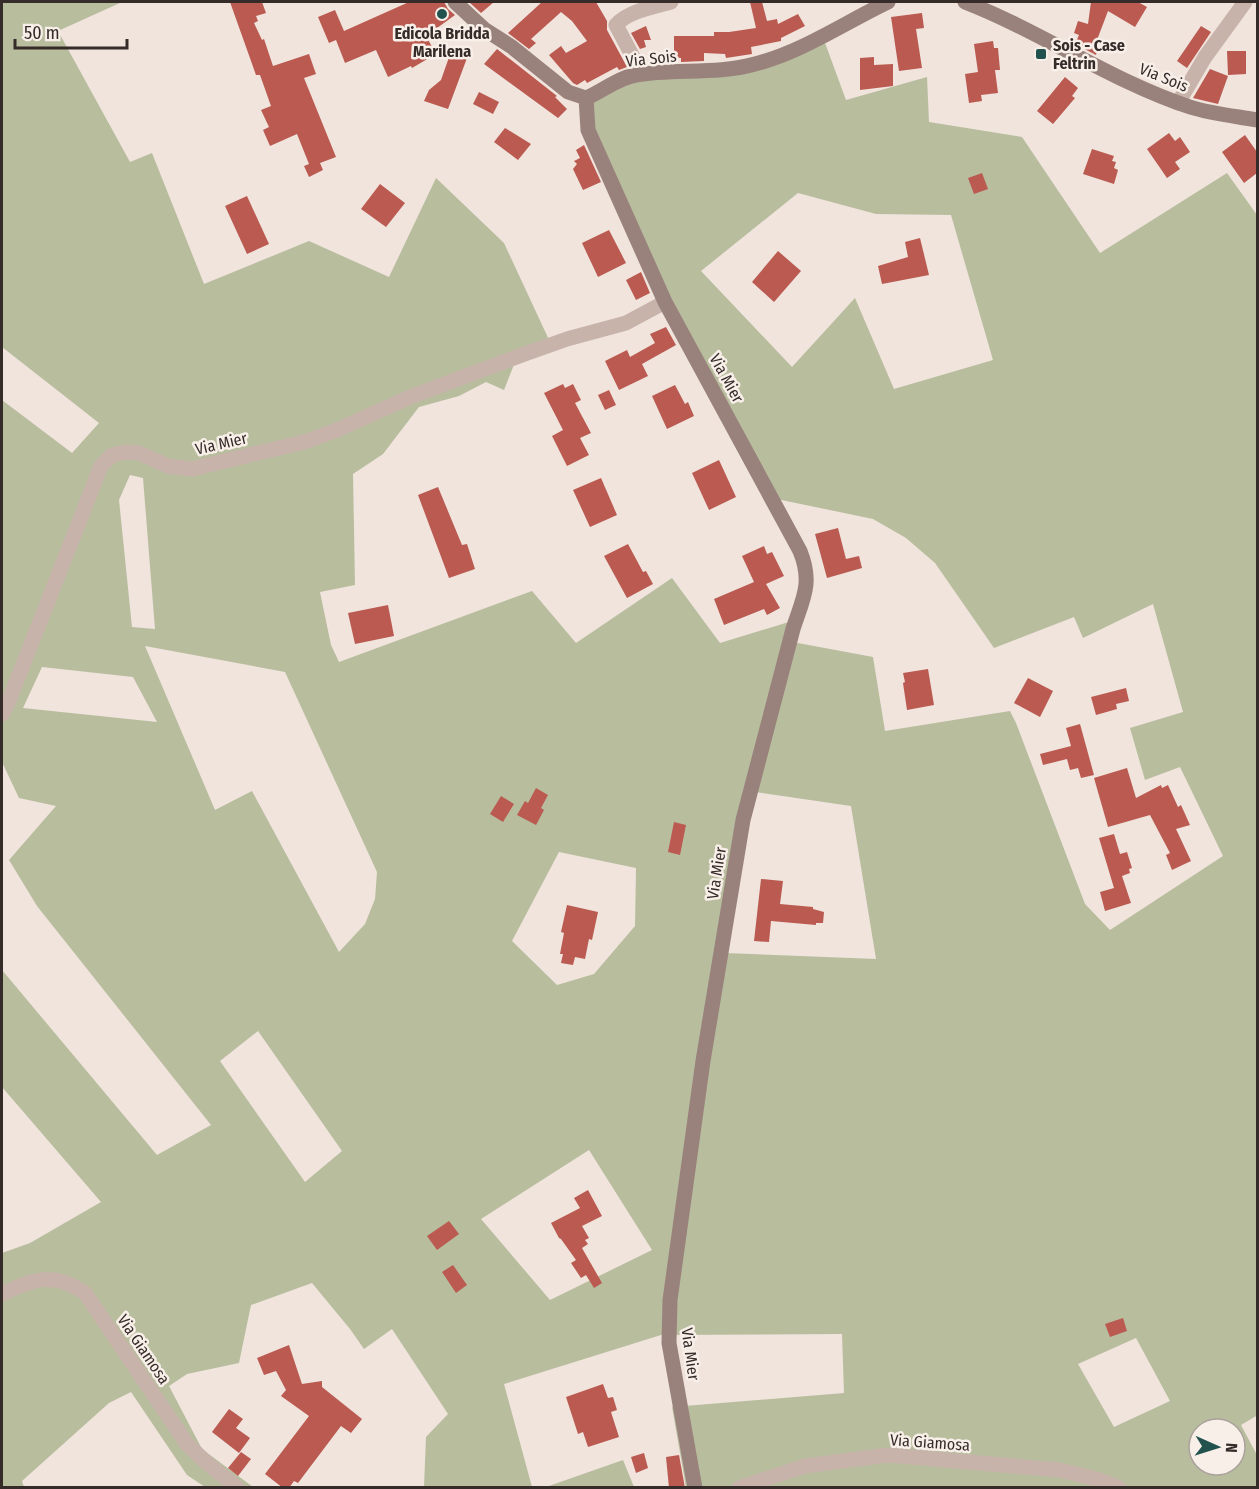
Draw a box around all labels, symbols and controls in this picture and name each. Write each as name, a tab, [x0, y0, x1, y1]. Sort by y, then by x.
marker: Edicola Bridda Marilena	[435, 7, 449, 21]
scale bar	[15, 12, 128, 50]
text: 50 m	[24, 22, 60, 44]
place label: Edicola Bridda Marilena	[394, 24, 490, 61]
place label: Sois - Case Feltrin	[1053, 36, 1125, 73]
street label: Via Sois	[625, 46, 678, 71]
marker: Sois - Case Feltrin	[1034, 47, 1048, 61]
street label: Via Sois	[1137, 59, 1191, 96]
street label: Via Mier	[705, 351, 748, 406]
street label: Via Mier	[193, 428, 249, 459]
street label: Via Mier	[703, 845, 730, 901]
street label: Via Giamosa	[113, 1311, 174, 1388]
street label: Via Mier	[677, 1327, 704, 1382]
north arrow	[1187, 1417, 1247, 1477]
street label: Via Giamosa	[889, 1430, 971, 1455]
text: N	[1222, 1442, 1241, 1453]

